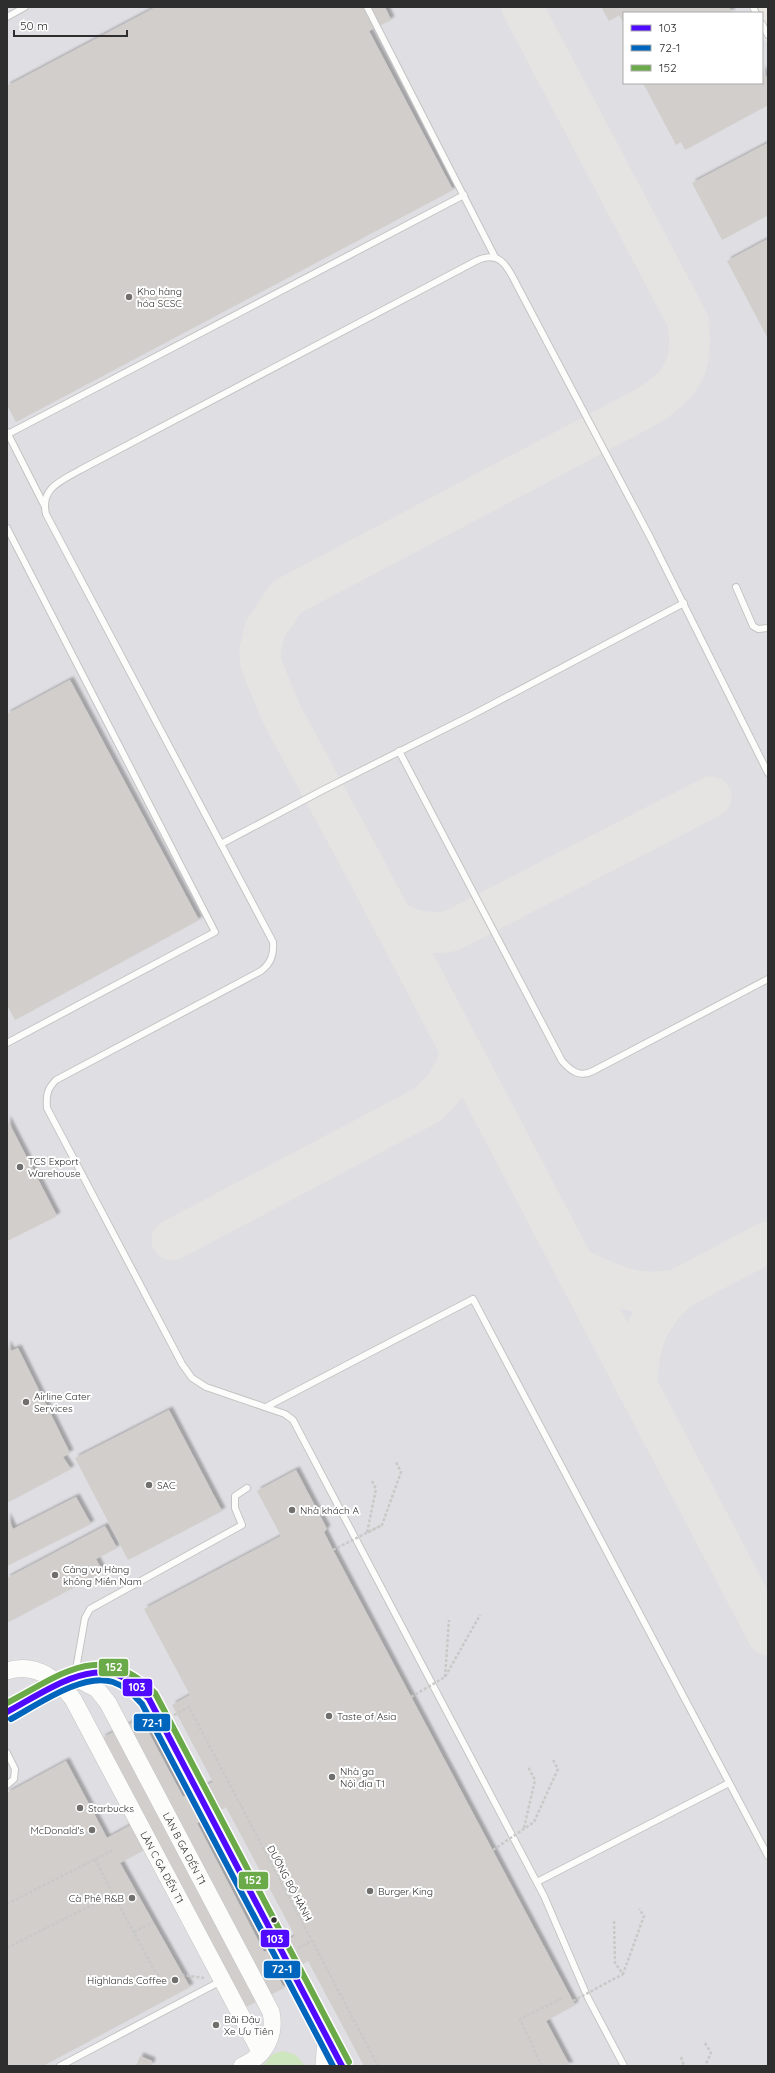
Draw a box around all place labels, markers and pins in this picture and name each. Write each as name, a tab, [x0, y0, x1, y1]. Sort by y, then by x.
place label: Kho hàng hóa SCSC	[137, 285, 182, 310]
marker: Kho hàng hóa SCSC	[124, 292, 134, 302]
place label: TCS Export Warehouse	[28, 1155, 81, 1180]
marker: TCS Export Warehouse	[15, 1162, 25, 1172]
place label: Airline Cater Services	[34, 1390, 91, 1415]
marker: Airline Cater Services	[21, 1397, 31, 1407]
place label: SAC	[157, 1479, 176, 1492]
marker: SAC	[144, 1480, 154, 1490]
place label: Nhà khách A	[300, 1504, 359, 1517]
marker: Nhà khách A	[287, 1505, 297, 1515]
place label: Cảng vụ Hàng không Miền Nam	[63, 1563, 142, 1588]
marker: Cảng vụ Hàng không Miền Nam	[50, 1570, 60, 1580]
place label: Taste of Asia	[337, 1710, 396, 1723]
marker: Taste of Asia	[324, 1711, 334, 1721]
place label: Nhà ga Nội địa T1	[340, 1765, 385, 1790]
marker: Nhà ga Nội địa T1	[327, 1772, 337, 1782]
place label: Starbucks	[88, 1802, 134, 1815]
marker: Starbucks	[75, 1803, 85, 1813]
place label: McDonald's	[31, 1824, 84, 1837]
marker: McDonald's	[87, 1825, 97, 1835]
place label: Burger King	[378, 1885, 433, 1898]
marker: Burger King	[365, 1886, 375, 1896]
place label: Cà Phê R&B	[69, 1892, 124, 1905]
marker: Cà Phê R&B	[127, 1893, 137, 1903]
unlabelled marker	[269, 1915, 279, 1925]
place label: Highlands Coffee	[87, 1974, 167, 1987]
marker: Highlands Coffee	[170, 1975, 180, 1985]
place label: Bãi Đậu Xe Ưu Tiên	[224, 2013, 273, 2038]
marker: Bãi Đậu Xe Ưu Tiên	[211, 2020, 221, 2030]

